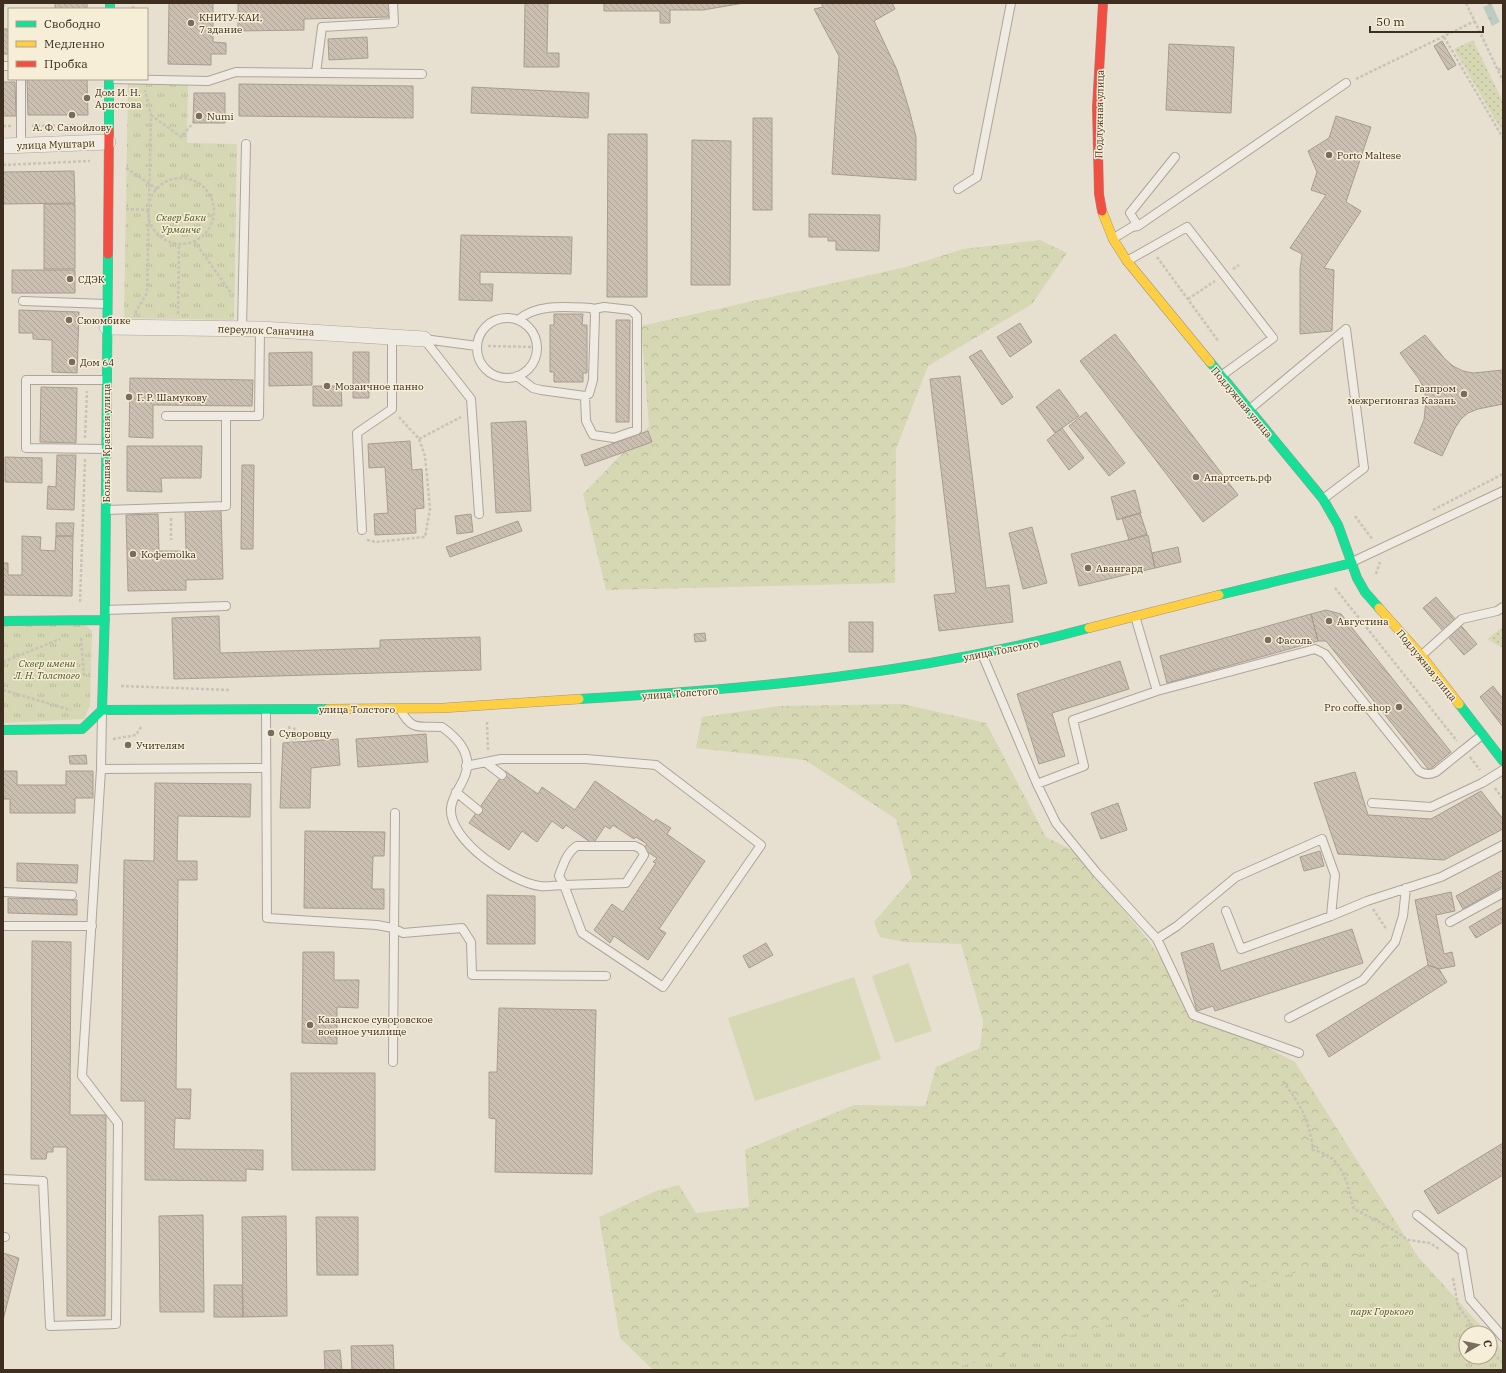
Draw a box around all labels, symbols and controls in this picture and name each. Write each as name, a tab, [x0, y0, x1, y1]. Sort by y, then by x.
legend	[8, 8, 148, 80]
scale bar	[1370, 8, 1483, 34]
place label: КНИТУ-КАИ, 7 здание	[199, 11, 262, 36]
text: 50 m	[1376, 14, 1405, 29]
text: Свободно	[44, 16, 101, 31]
marker: КНИТУ-КАИ, 7 здание	[186, 18, 196, 28]
text: Медленно	[44, 36, 105, 51]
text: Пробка	[44, 56, 88, 71]
street label: Подлужная улица	[1092, 69, 1107, 159]
place label: Дом И. Н. Аристова	[95, 86, 142, 111]
marker: Дом И. Н. Аристова	[82, 93, 92, 103]
marker: А. Ф. Самойлову	[67, 110, 77, 120]
place label: Numi	[207, 110, 234, 123]
marker: Numi	[194, 111, 204, 121]
place label: А. Ф. Самойлову	[33, 121, 112, 134]
street label: улица Муштари	[17, 137, 96, 152]
place label: Porto Maltese	[1337, 149, 1401, 162]
marker: Porto Maltese	[1324, 150, 1334, 160]
park label: Сквер Баки Урманче	[156, 211, 206, 236]
place label: СДЭК	[78, 273, 105, 286]
marker: СДЭК	[65, 274, 75, 284]
place label: Сююмбике	[77, 314, 131, 327]
marker: Сююмбике	[64, 315, 74, 325]
street label: переулок Саначина	[217, 322, 315, 339]
place label: Дом 64	[80, 356, 114, 369]
marker: Дом 64	[67, 357, 77, 367]
street label: Подлужная улица	[1208, 364, 1275, 441]
place label: Мозаичное панно	[335, 380, 424, 393]
marker: Мозаичное панно	[322, 381, 332, 391]
place label: Газпром межрегионгаз Казань	[1348, 382, 1457, 407]
street label: Большая Красная улица	[100, 383, 113, 502]
marker: Газпром межрегионгаз Казань	[1459, 389, 1469, 399]
place label: Г. Р. Шамукову	[137, 391, 208, 404]
marker: Г. Р. Шамукову	[124, 392, 134, 402]
place label: Апартсеть.рф	[1204, 471, 1272, 484]
marker: Апартсеть.рф	[1191, 472, 1201, 482]
place label: Кофеmolka	[141, 548, 197, 561]
marker: Кофеmolka	[128, 549, 138, 559]
place label: Авангард	[1096, 562, 1143, 575]
marker: Авангард	[1083, 563, 1093, 573]
place label: Августина	[1337, 615, 1389, 628]
marker: Августина	[1324, 616, 1334, 626]
street label: Подлужная улица	[1394, 627, 1460, 704]
place label: Фасоль	[1276, 634, 1312, 647]
marker: Фасоль	[1263, 635, 1273, 645]
street label: улица Толстого	[962, 637, 1040, 664]
park label: Сквер имени Л. Н. Толстого	[13, 657, 80, 682]
street label: улица Толстого	[642, 684, 719, 703]
place label: Pro coffe.shop	[1324, 701, 1391, 714]
marker: Pro coffe.shop	[1394, 702, 1404, 712]
street label: улица Толстого	[319, 703, 395, 716]
place label: Суворовцу	[279, 727, 332, 740]
marker: Суворовцу	[266, 728, 276, 738]
place label: Учителям	[136, 739, 185, 752]
marker: Учителям	[123, 740, 133, 750]
place label: Казанское суворовское военное училище	[318, 1013, 433, 1038]
marker: Казанское суворовское военное училище	[305, 1020, 315, 1030]
park label: парк Горького	[1350, 1305, 1414, 1318]
north arrow	[1458, 1325, 1498, 1365]
text: С	[1480, 1339, 1495, 1348]

